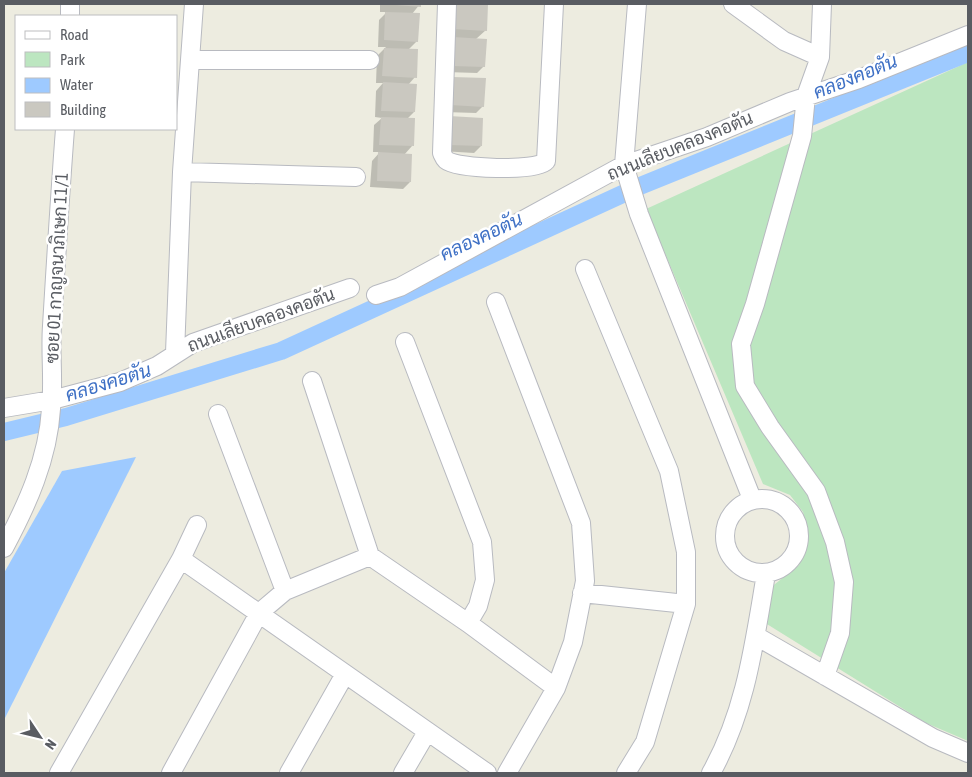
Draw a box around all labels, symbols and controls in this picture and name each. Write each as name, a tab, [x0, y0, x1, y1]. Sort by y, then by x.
legend	[15, 15, 178, 130]
text: Road	[60, 26, 89, 43]
water label: คลองคอตัน	[810, 49, 900, 103]
text: Park	[60, 51, 85, 68]
text: Water	[60, 76, 93, 93]
text: Building	[60, 101, 106, 118]
street label: ถนนเลียบคลองคอตัน	[603, 105, 756, 184]
street label: ซอย 01 กาญจนาภิเษก 11/1	[41, 172, 73, 364]
water label: คลองคอตัน	[436, 207, 526, 265]
street label: ถนนเลียบคลองคอตัน	[184, 281, 337, 356]
water label: คลองคอตัน	[62, 359, 154, 405]
north arrow	[15, 712, 65, 762]
text: N	[42, 736, 60, 752]

